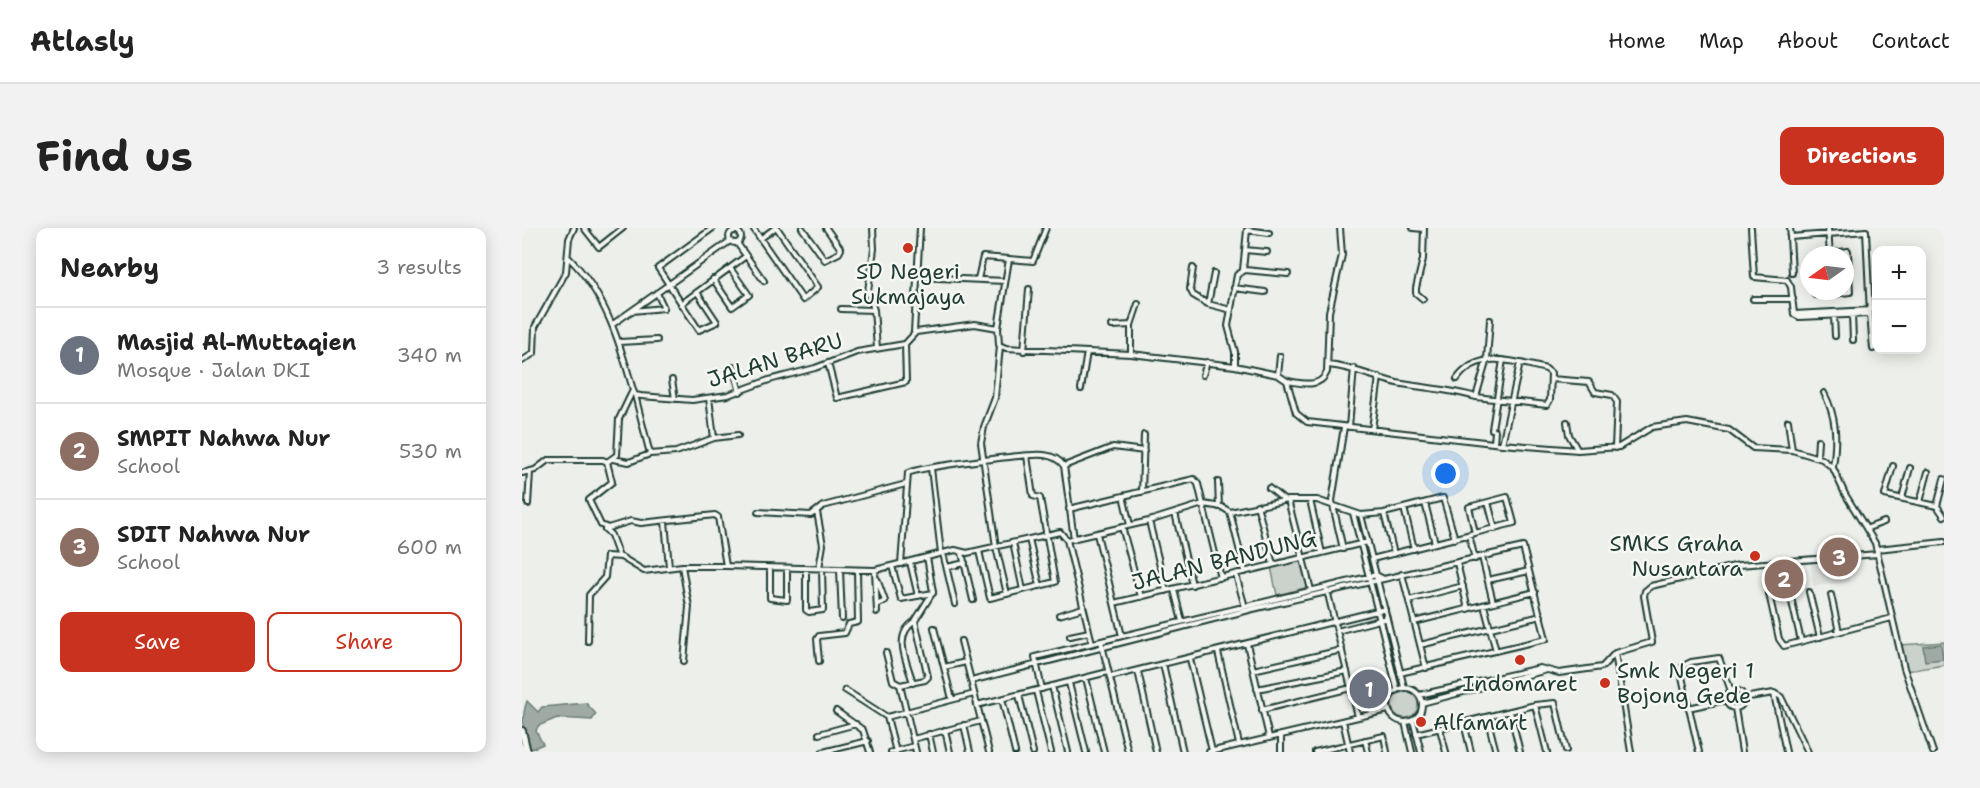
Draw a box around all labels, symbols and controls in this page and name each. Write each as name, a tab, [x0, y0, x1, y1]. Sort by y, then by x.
text: Atlasly	[30, 22, 135, 60]
text: Home	[1608, 27, 1666, 55]
text: Map	[1699, 27, 1744, 55]
text: About	[1777, 27, 1838, 55]
text: Contact	[1871, 27, 1950, 55]
button: Directions	[1780, 127, 1944, 185]
text: Find us	[36, 128, 193, 184]
marker: SD Negeri Sukmajaya	[901, 241, 915, 255]
north arrow	[1800, 246, 1854, 300]
map controls	[1872, 246, 1926, 354]
button: +	[1872, 246, 1926, 300]
text: Nearby	[60, 250, 159, 285]
text: 3 results	[376, 254, 462, 280]
place label: SD Negeri Sukmajaya	[851, 257, 965, 311]
button: −	[1872, 300, 1926, 354]
street label: JALAN BARU	[704, 326, 846, 394]
text: Masjid Al-Muttaqien	[117, 328, 356, 357]
text: 1	[75, 342, 84, 368]
text: 340 m	[397, 342, 462, 368]
text: Mosque · Jalan DKI	[117, 357, 310, 383]
text: SMPIT Nahwa Nur	[117, 424, 330, 453]
text: 2	[73, 438, 87, 464]
text: 530 m	[399, 438, 462, 464]
text: School	[117, 453, 180, 479]
your location	[1431, 459, 1460, 488]
text: SDIT Nahwa Nur	[117, 520, 310, 549]
street label: JALAN BANDUNG	[1129, 523, 1320, 597]
place label: SMKS Graha Nusantara	[1610, 529, 1743, 583]
text: 3	[73, 534, 87, 560]
text: 600 m	[397, 534, 462, 560]
pin: 3	[1820, 534, 1858, 580]
text: School	[117, 549, 180, 575]
marker: SMKS Graha Nusantara	[1748, 549, 1762, 563]
pin: 2	[1764, 556, 1804, 602]
button: Save	[60, 612, 255, 672]
button: Share	[267, 612, 462, 672]
marker: Indomaret	[1513, 653, 1527, 667]
place label: Smk Negeri 1 Bojong Gede	[1617, 656, 1755, 710]
pin: 1	[1350, 666, 1388, 712]
place label: Indomaret	[1462, 669, 1578, 698]
marker: Smk Negeri 1 Bojong Gede	[1598, 676, 1612, 690]
place label: Alfamart	[1433, 708, 1528, 737]
marker: Alfamart	[1414, 715, 1428, 729]

